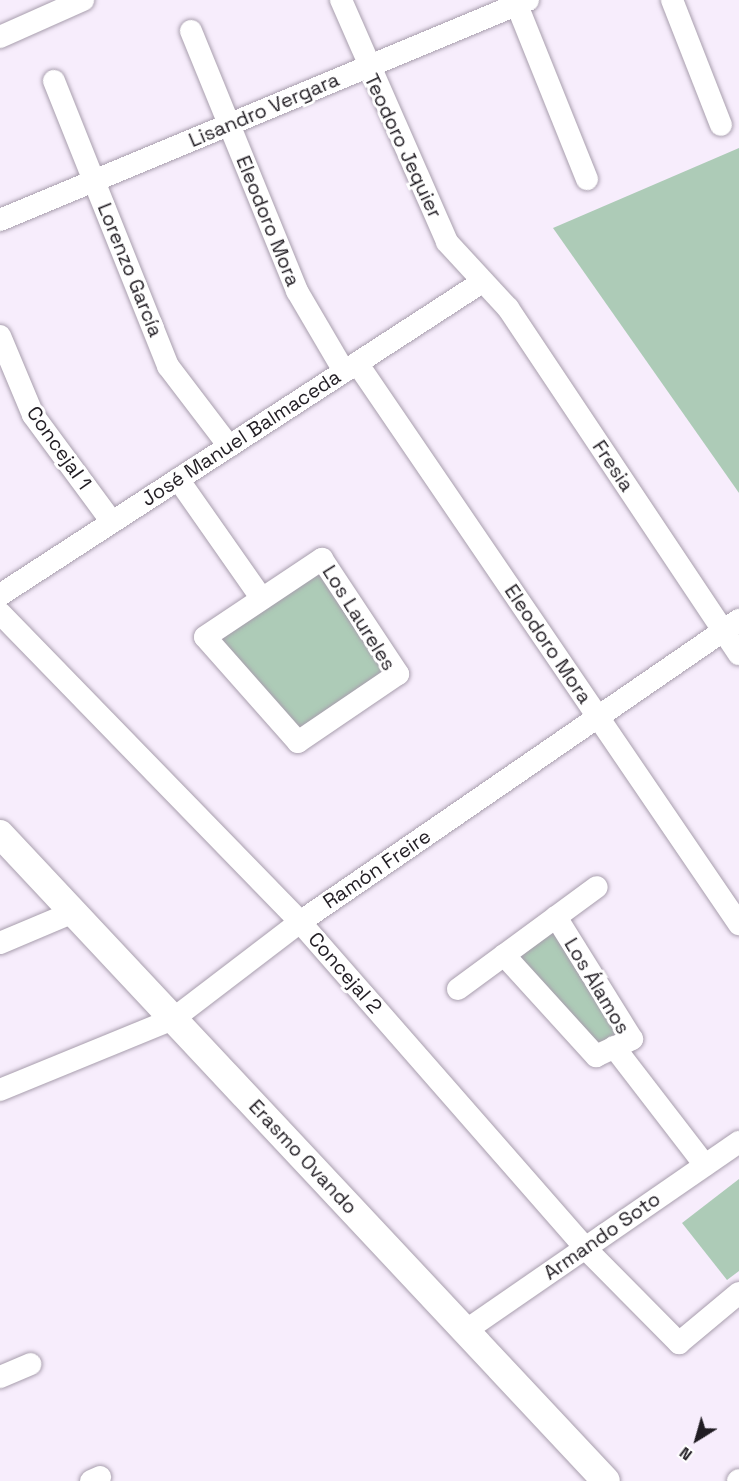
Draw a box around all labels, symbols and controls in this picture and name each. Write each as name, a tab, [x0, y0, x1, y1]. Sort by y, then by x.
street label: Lisandro Vergara	[185, 67, 343, 153]
street label: Teodoro Jequier	[359, 70, 447, 222]
street label: Eleodoro Mora	[231, 152, 305, 290]
street label: Lorenzo García	[92, 200, 168, 340]
street label: José Manuel Balmaceda	[137, 365, 345, 511]
street label: Concejal 1	[22, 402, 96, 494]
street label: Fresia	[587, 436, 639, 496]
street label: Los Laureles	[317, 561, 401, 675]
street label: Eleodoro Mora	[499, 580, 597, 708]
street label: Ramón Freire	[319, 824, 435, 914]
street label: Concejal 2	[303, 927, 387, 1019]
street label: Los Álamos	[559, 934, 635, 1038]
street label: Erasmo Ovando	[244, 1095, 362, 1219]
street label: Armando Soto	[539, 1187, 665, 1285]
north arrow	[667, 1409, 727, 1469]
text: N	[675, 1442, 696, 1465]

